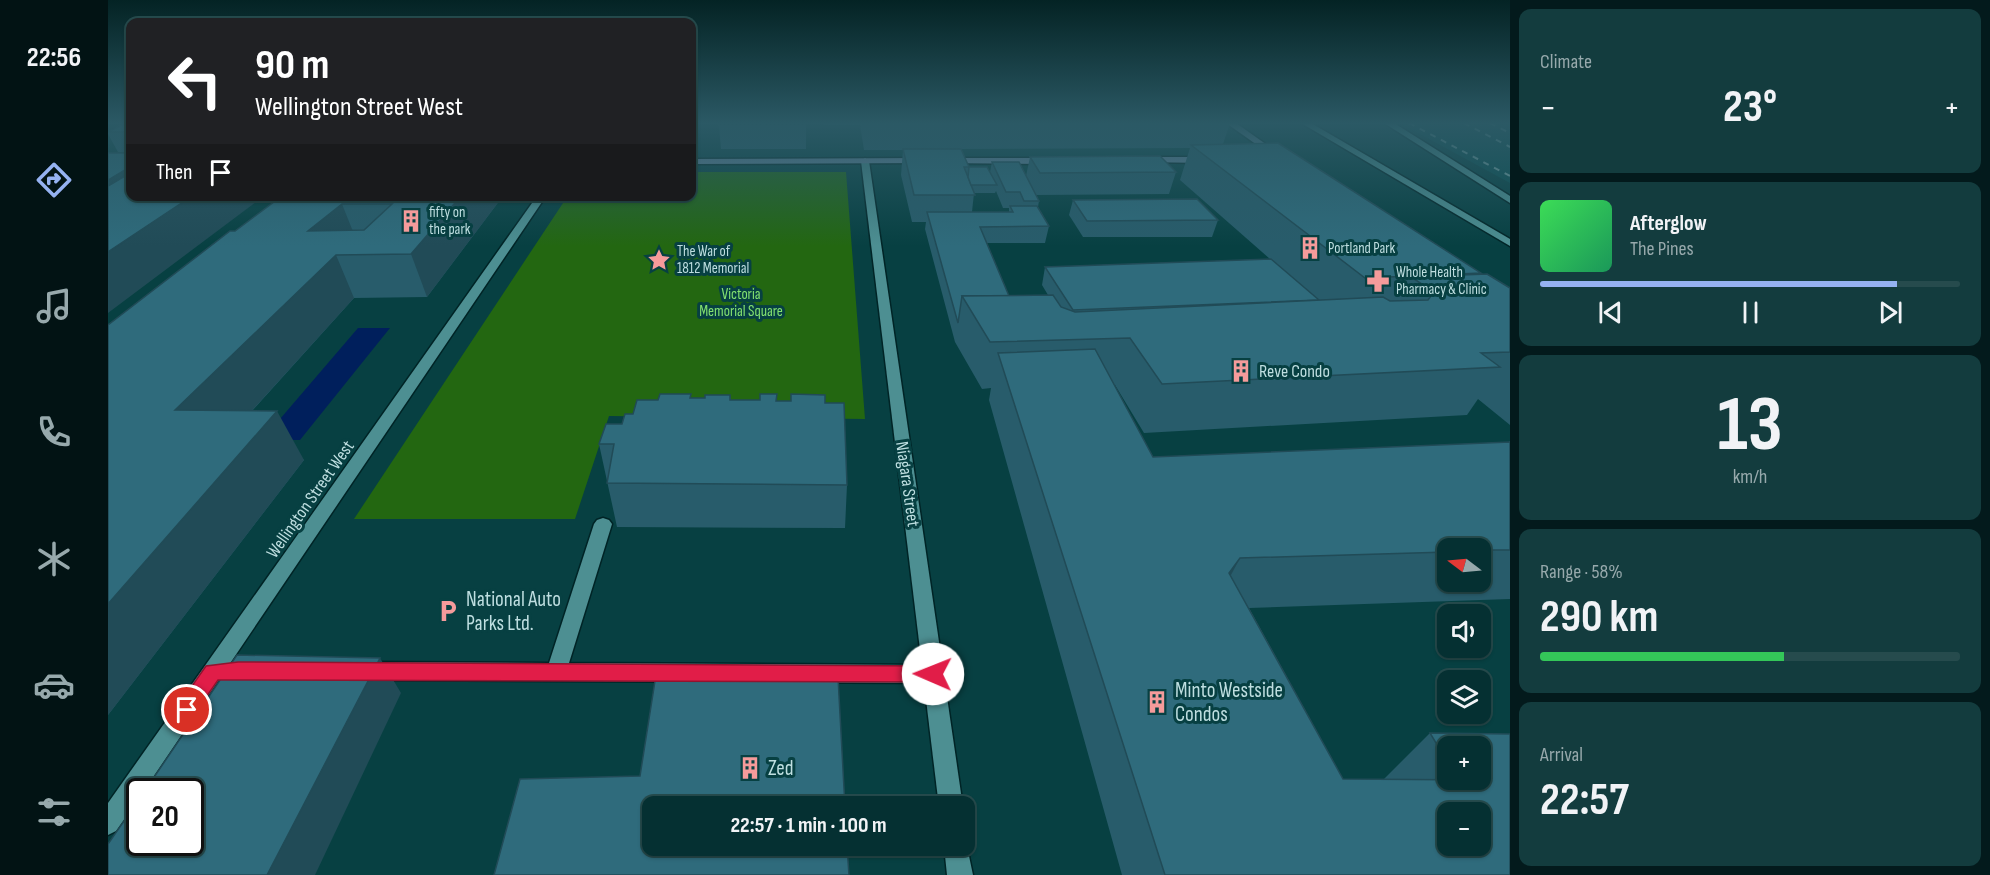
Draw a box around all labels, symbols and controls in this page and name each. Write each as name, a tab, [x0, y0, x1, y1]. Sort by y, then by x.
text: 90 m	[255, 40, 329, 91]
text: 22:56	[27, 42, 81, 74]
icon: left	[156, 42, 234, 120]
text: Climate	[1540, 50, 1592, 74]
text: 23°	[1723, 80, 1777, 135]
text: −	[1540, 88, 1556, 128]
text: +	[1944, 88, 1960, 128]
text: Wellington Street West	[255, 91, 463, 123]
icon: arrive	[204, 156, 237, 189]
icon: directions	[33, 159, 75, 201]
text: Then	[156, 159, 192, 186]
place label: fifty on the park	[429, 203, 471, 239]
building icon: fifty on the park	[398, 208, 424, 234]
text: Afterglow	[1630, 210, 1707, 237]
building icon: Portland Park	[1297, 235, 1323, 261]
text: The Pines	[1630, 237, 1694, 261]
place label: Portland Park	[1328, 239, 1395, 258]
place label: The War of 1812 Memorial	[677, 242, 749, 278]
place icon: The War of 1812 Memorial	[646, 247, 672, 273]
place label: Whole Health Pharmacy & Clinic	[1396, 263, 1487, 299]
pharmacy icon: Whole Health Pharmacy & Clinic	[1365, 268, 1391, 294]
icon: music	[33, 285, 75, 327]
park label: Victoria Memorial Square	[699, 285, 783, 321]
icon: previous	[1594, 296, 1627, 329]
icon: pause	[1734, 296, 1767, 329]
icon: next	[1874, 296, 1907, 329]
building icon: Reve Condo	[1228, 358, 1254, 384]
place label: Reve Condo	[1259, 361, 1330, 382]
text: 13	[1717, 379, 1783, 472]
icon: phone	[33, 411, 75, 453]
street label: Wellington Street West	[262, 436, 359, 562]
street label: Niagara Street	[891, 440, 924, 529]
text: km/h	[1733, 465, 1767, 489]
icon: climate	[33, 538, 75, 580]
north arrow	[1437, 538, 1491, 592]
map controls	[1437, 538, 1491, 856]
text: Range · 58%	[1540, 560, 1623, 584]
place label: National Auto Parks Ltd.	[466, 587, 561, 636]
text: 290 km	[1540, 590, 1658, 645]
parking icon: National Auto Parks Ltd.	[435, 598, 461, 624]
button: sound	[1437, 604, 1491, 658]
position arrow	[901, 642, 965, 706]
icon: car	[33, 664, 75, 706]
button: layers	[1437, 670, 1491, 724]
place label: Minto Westside Condos	[1175, 678, 1283, 727]
pin	[161, 684, 212, 735]
building icon: Minto Westside Condos	[1144, 689, 1170, 715]
icon: arrive	[170, 693, 203, 726]
button: +	[1437, 736, 1491, 790]
text: Arrival	[1540, 743, 1583, 767]
building icon: Zed	[737, 755, 763, 781]
place label: Zed	[768, 756, 793, 781]
text: 22:57	[1540, 773, 1629, 828]
speed limit sign: 20	[126, 778, 204, 856]
icon: filters	[33, 791, 75, 833]
button: −	[1437, 802, 1491, 856]
text: 22:57 · 1 min · 100 m	[730, 812, 887, 839]

